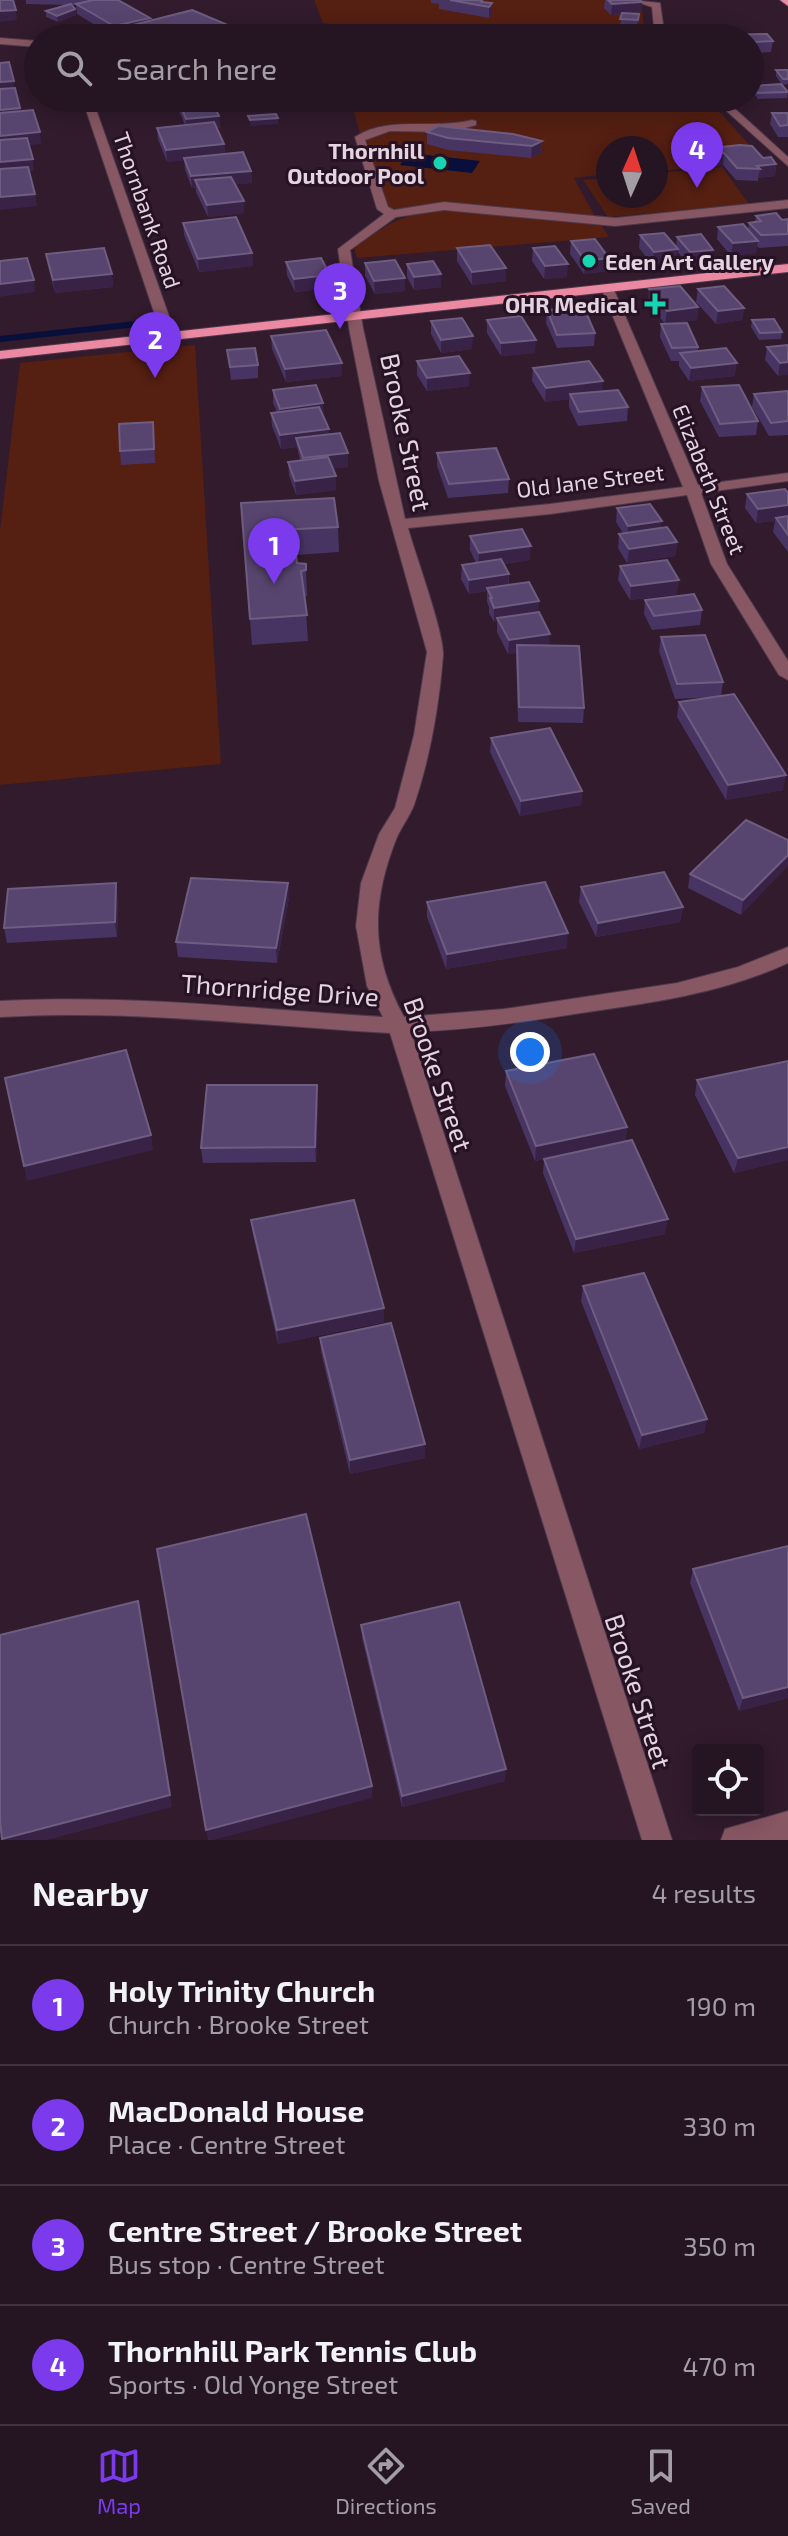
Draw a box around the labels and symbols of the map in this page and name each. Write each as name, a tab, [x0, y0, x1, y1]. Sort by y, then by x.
pin: 4	[671, 122, 723, 188]
street label: Thornbank Road	[109, 128, 187, 292]
north arrow	[596, 136, 668, 208]
place label: Thornhill Outdoor Pool	[287, 137, 425, 188]
marker: Thornhill Outdoor Pool	[431, 154, 449, 172]
place label: Eden Art Gallery	[605, 248, 774, 275]
marker: Eden Art Gallery	[580, 252, 598, 270]
pin: 3	[314, 263, 366, 329]
place label: OHR Medical	[505, 291, 638, 317]
marker: OHR Medical	[644, 293, 666, 315]
pin: 2	[129, 312, 181, 378]
street label: Brooke Street	[375, 350, 439, 514]
street label: Elizabeth Street	[668, 400, 752, 558]
street label: Old Jane Street	[515, 458, 665, 502]
pin: 1	[248, 518, 300, 584]
street label: Thornridge Drive	[180, 967, 380, 1011]
street label: Brooke Street	[398, 993, 480, 1155]
your location	[510, 1032, 550, 1072]
street label: Brooke Street	[599, 1610, 679, 1772]

